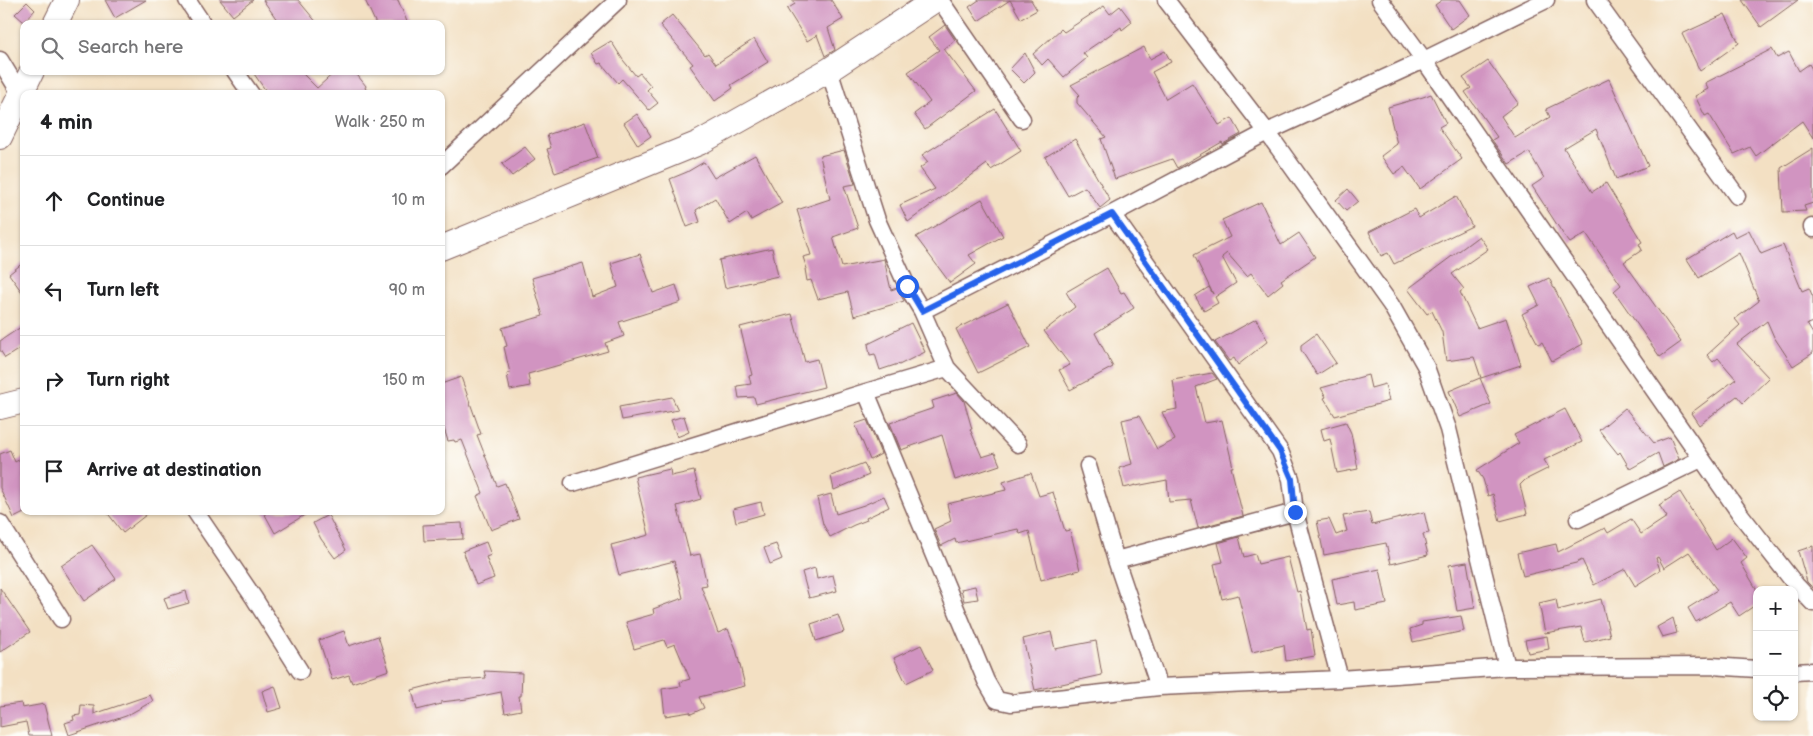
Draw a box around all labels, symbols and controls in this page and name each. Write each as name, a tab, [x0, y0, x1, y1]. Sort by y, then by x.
search box	[20, 20, 445, 75]
icon: search	[38, 34, 66, 62]
text: Search here	[78, 36, 183, 59]
text: 4 min	[40, 110, 93, 135]
text: Walk · 250 m	[335, 113, 425, 132]
icon: ahead	[40, 187, 68, 215]
text: Continue	[87, 189, 165, 212]
text: 10 m	[392, 191, 425, 210]
route start	[896, 275, 919, 298]
icon: left	[40, 277, 68, 305]
text: Turn left	[87, 279, 159, 302]
text: 90 m	[389, 281, 425, 300]
icon: right	[40, 367, 68, 395]
text: Turn right	[87, 369, 170, 392]
text: 150 m	[383, 371, 425, 390]
icon: arrive	[40, 457, 68, 485]
text: Arrive at destination	[87, 459, 262, 482]
route end	[1284, 501, 1307, 524]
map controls	[1753, 586, 1798, 721]
button: +	[1753, 586, 1798, 631]
button: −	[1753, 631, 1798, 676]
button: locate	[1753, 676, 1798, 721]

